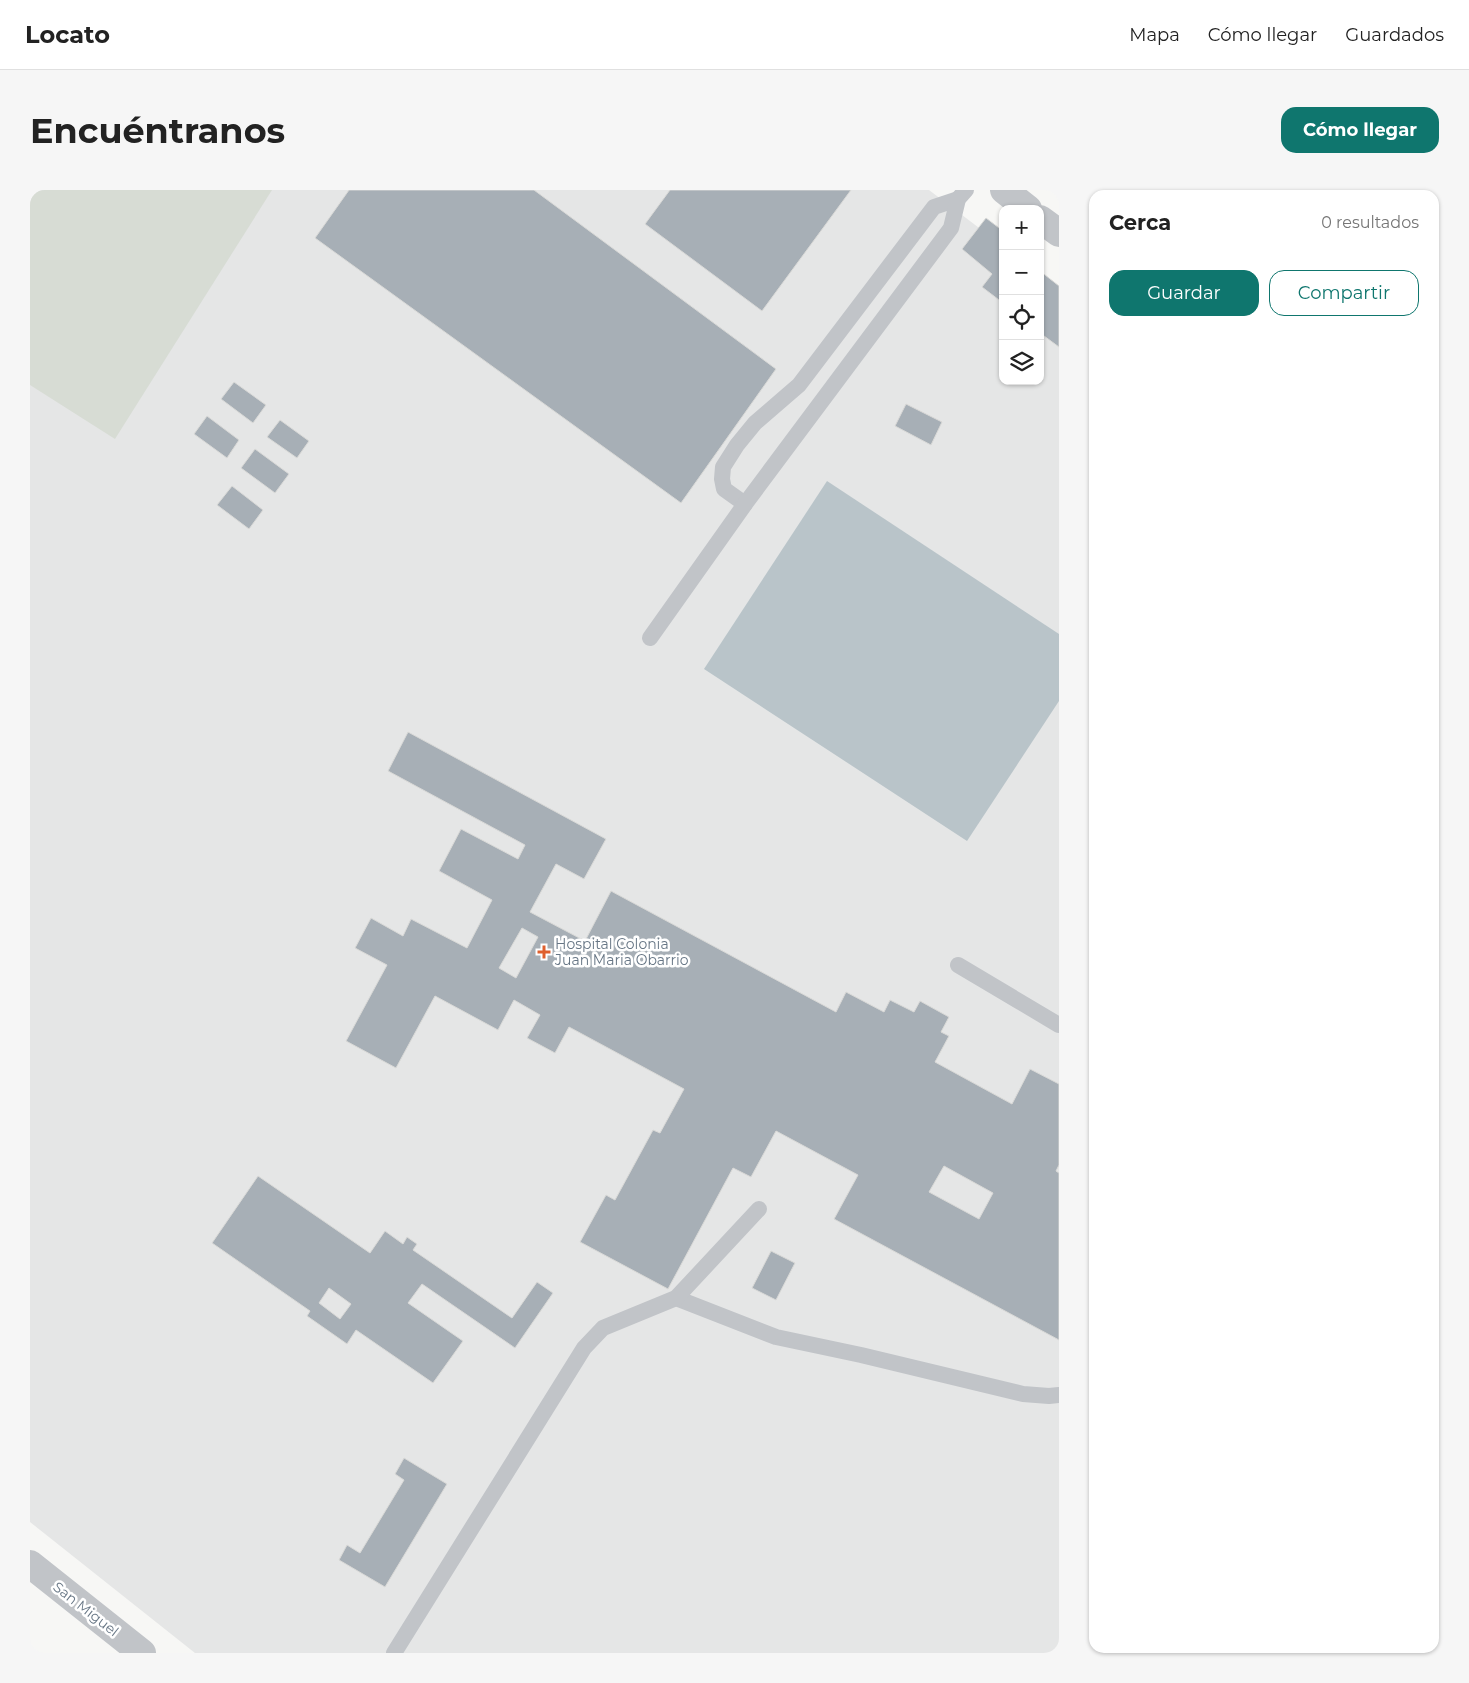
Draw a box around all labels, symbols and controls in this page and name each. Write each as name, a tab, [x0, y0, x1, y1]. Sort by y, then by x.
text: Locato	[25, 20, 110, 49]
text: Mapa	[1129, 24, 1180, 46]
text: Cómo llegar	[1208, 24, 1317, 46]
text: Guardados	[1345, 24, 1444, 46]
button: Cómo llegar	[1281, 107, 1439, 153]
text: Encuéntranos	[30, 109, 285, 152]
map controls	[999, 205, 1044, 385]
button: +	[999, 205, 1044, 250]
text: Cerca	[1109, 210, 1171, 235]
text: 0 resultados	[1321, 213, 1419, 232]
button: −	[999, 250, 1044, 295]
button: Guardar	[1109, 270, 1259, 316]
button: Compartir	[1269, 270, 1419, 316]
button: locate	[999, 295, 1044, 340]
button: layers	[999, 340, 1044, 385]
place label: Hospital Colonia Juan Maria Obarrio	[554, 935, 689, 969]
marker: Hospital Colonia Juan Maria Obarrio	[537, 945, 551, 959]
street label: San Miguel	[50, 1578, 122, 1640]

